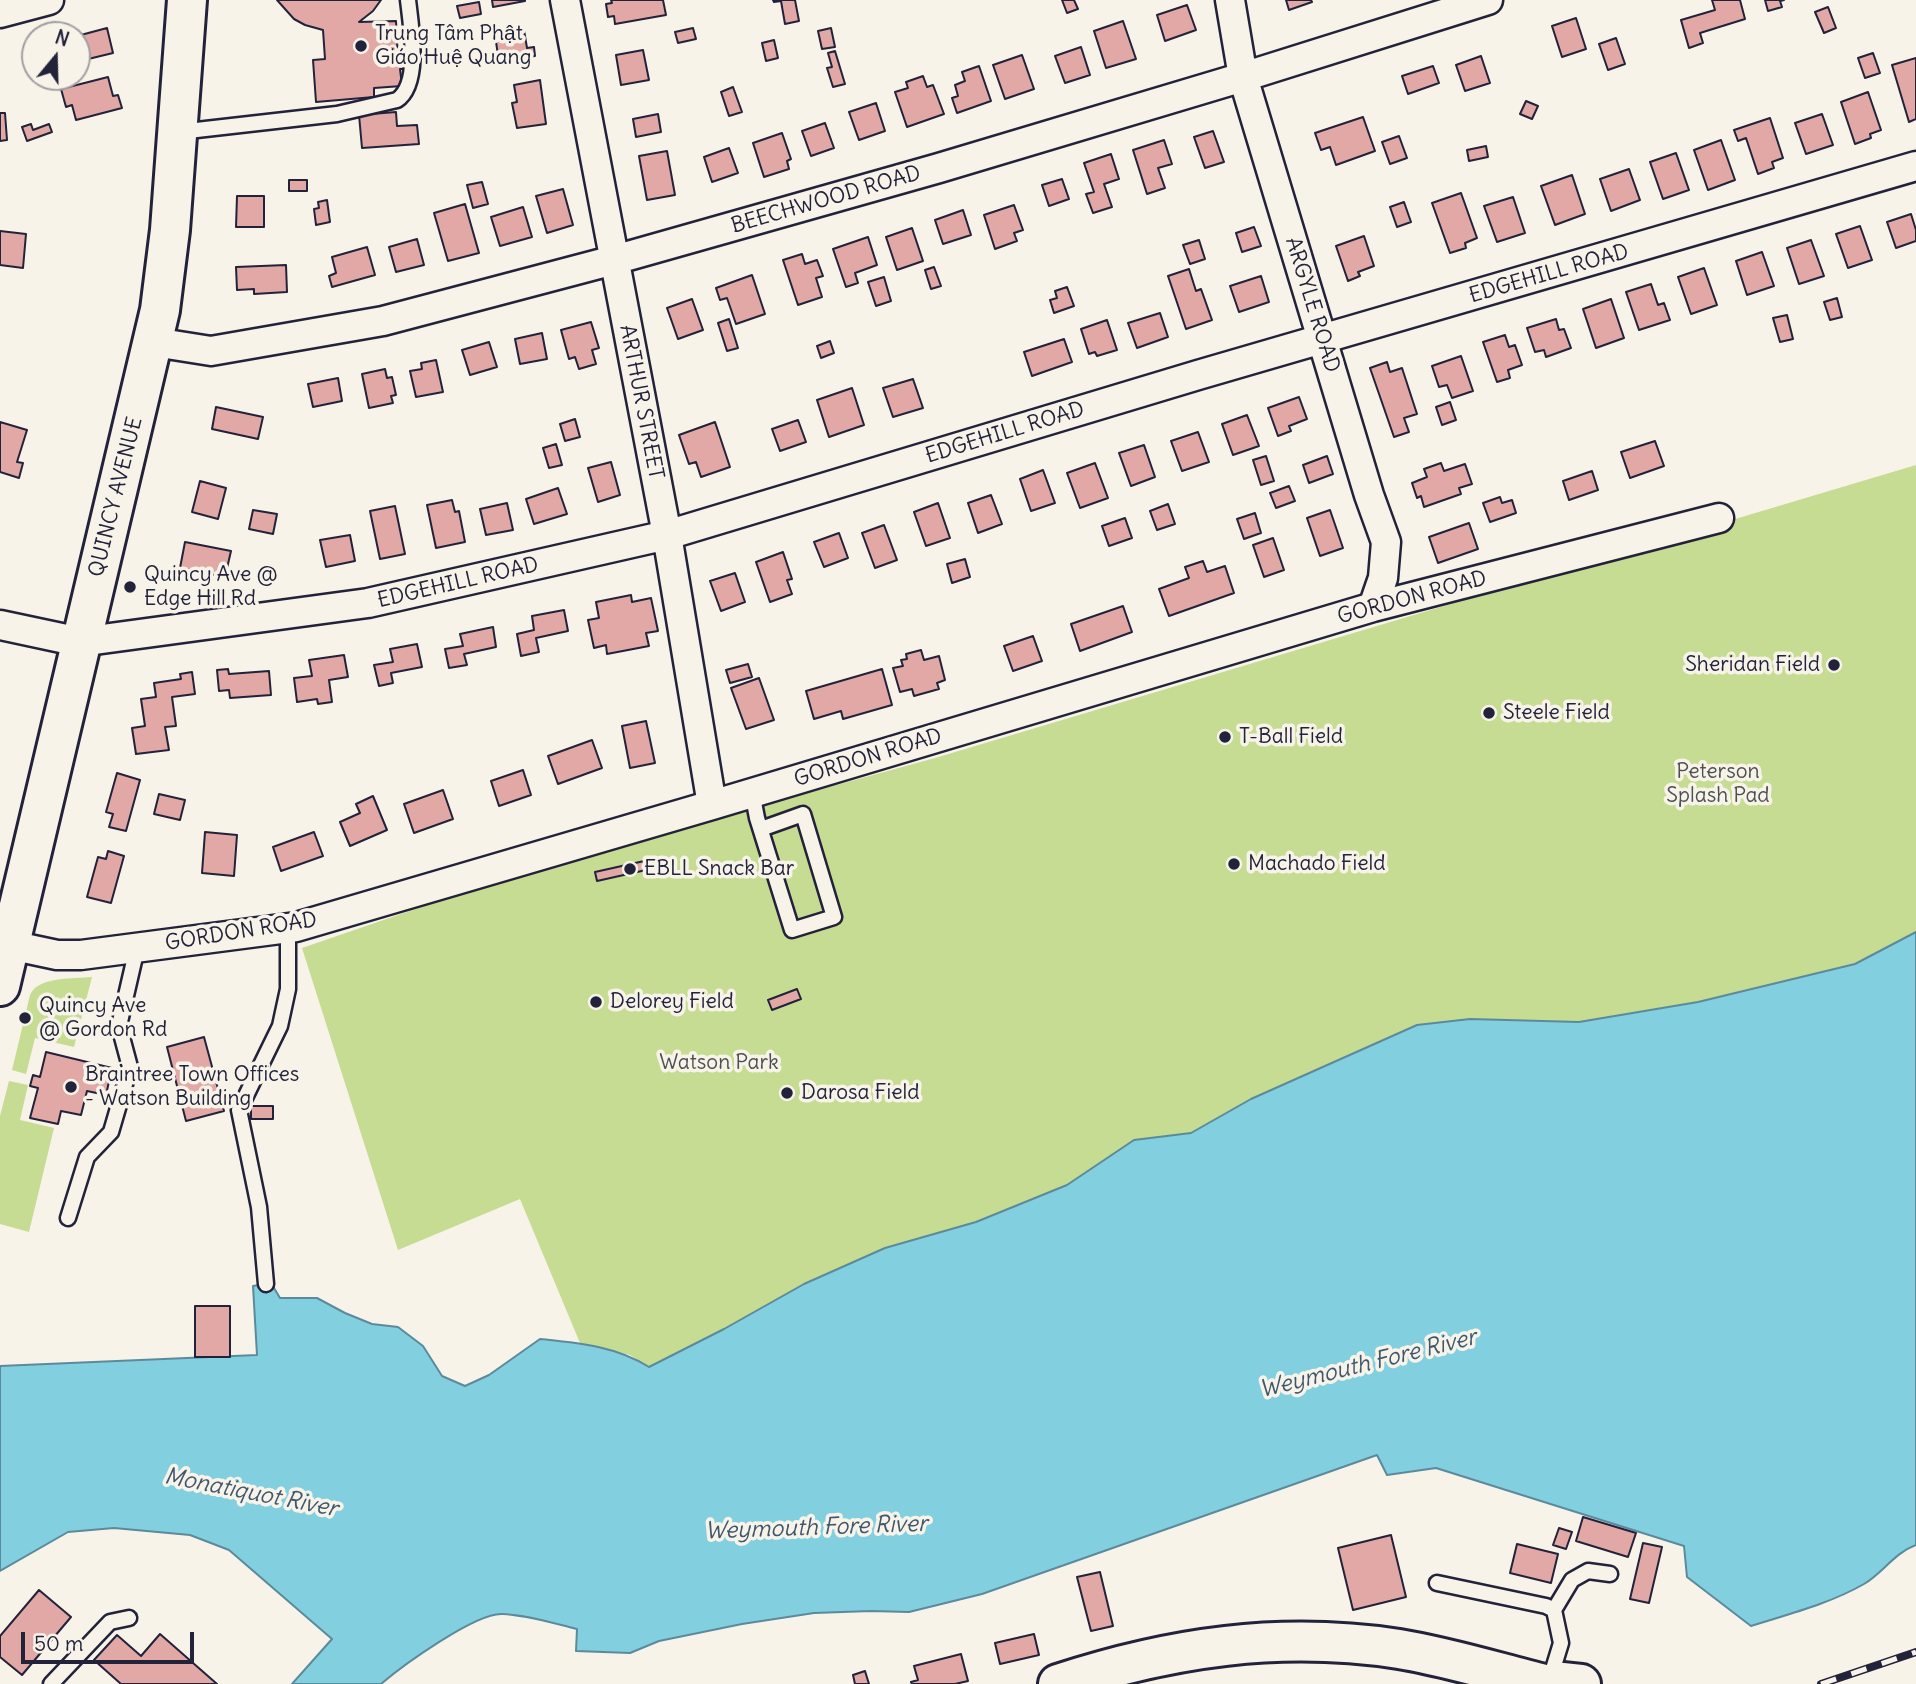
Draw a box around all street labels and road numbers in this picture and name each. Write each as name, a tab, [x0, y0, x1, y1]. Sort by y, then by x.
street label: BEECHWOOD ROAD	[728, 161, 924, 239]
street label: ARGYLE ROAD	[1279, 234, 1345, 376]
street label: EDGEHILL ROAD	[1466, 239, 1632, 309]
street label: ARTHUR STREET	[614, 323, 668, 481]
street label: EDGEHILL ROAD	[923, 397, 1087, 469]
street label: QUINCY AVENUE	[84, 414, 148, 580]
street label: EDGEHILL ROAD	[375, 552, 541, 614]
street label: GORDON ROAD	[1335, 566, 1489, 630]
street label: GORDON ROAD	[791, 724, 945, 792]
street label: GORDON ROAD	[163, 908, 319, 956]

